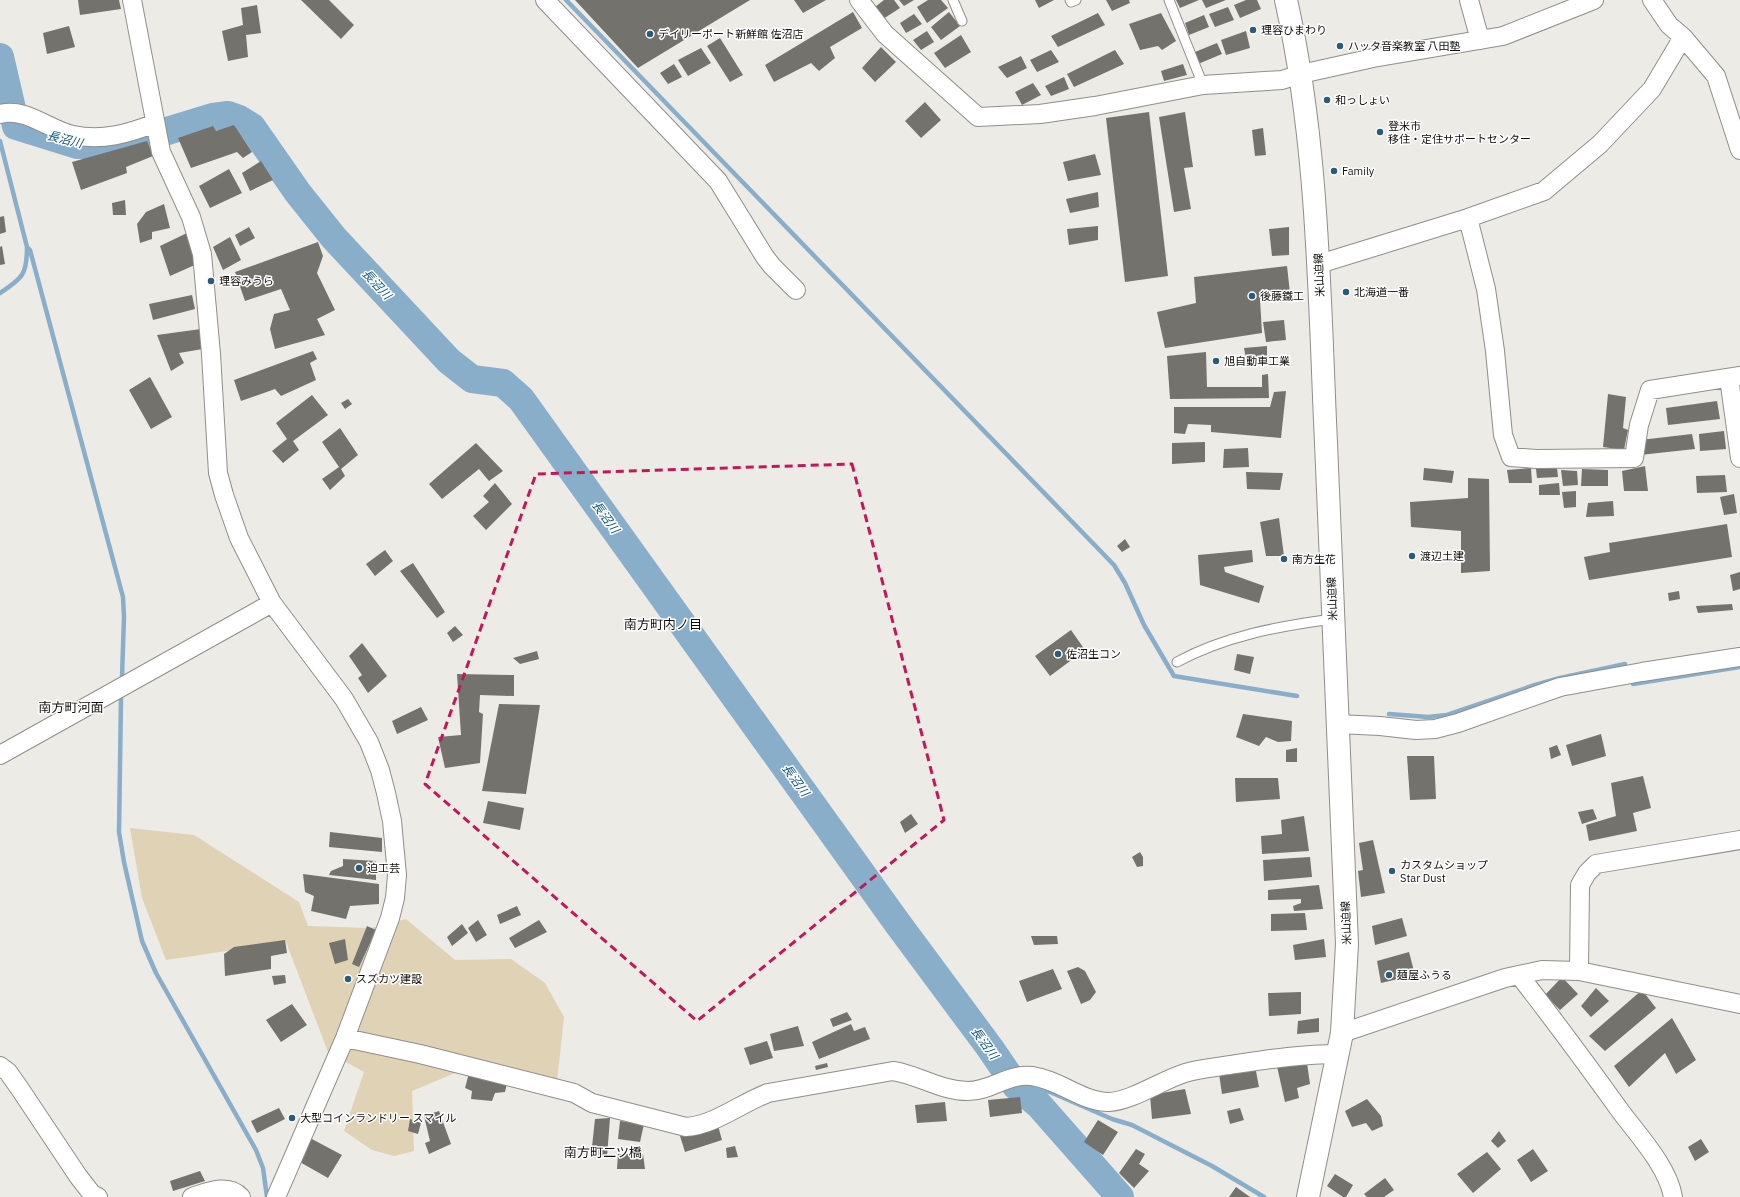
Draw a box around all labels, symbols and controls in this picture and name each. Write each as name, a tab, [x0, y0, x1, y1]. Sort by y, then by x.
place label: 理容ひまわり	[1261, 23, 1327, 37]
marker: 理容ひまわり	[1248, 25, 1258, 35]
place label: デイリーポート新鮮館 佐沼店	[658, 27, 804, 41]
marker: デイリーポート新鮮館 佐沼店	[645, 29, 655, 39]
place label: ハッタ音楽教室 八田塾	[1348, 39, 1461, 53]
marker: ハッタ音楽教室 八田塾	[1335, 41, 1345, 51]
place label: 和っしょい	[1335, 93, 1390, 107]
marker: 和っしょい	[1322, 95, 1332, 105]
place label: 登米市 移住・定住サポートセンター	[1388, 119, 1531, 146]
water label: 長沼川	[46, 127, 86, 151]
marker: 登米市 移住・定住サポートセンター	[1375, 127, 1385, 137]
place label: Family	[1342, 164, 1375, 178]
marker: Family	[1329, 166, 1339, 176]
street label: 米山迫線	[1311, 253, 1327, 297]
water label: 長沼川	[359, 266, 396, 304]
place label: 理容みうら	[219, 274, 274, 288]
marker: 理容みうら	[206, 276, 216, 286]
place label: 北海道一番	[1354, 285, 1409, 299]
marker: 北海道一番	[1341, 287, 1351, 297]
place label: 後藤鐵工	[1260, 289, 1304, 303]
marker: 後藤鐵工	[1247, 291, 1257, 301]
place label: 旭自動車工業	[1224, 354, 1290, 368]
marker: 旭自動車工業	[1211, 356, 1221, 366]
water label: 長沼川	[589, 498, 624, 538]
place label: 渡辺土建	[1420, 549, 1464, 563]
marker: 渡辺土建	[1407, 551, 1417, 561]
place label: 南方生花	[1292, 552, 1336, 566]
marker: 南方生花	[1279, 554, 1289, 564]
street label: 米山迫線	[1324, 577, 1340, 621]
district label: 南方町内ノ目	[624, 616, 702, 633]
place label: 佐沼生コン	[1066, 647, 1121, 661]
marker: 佐沼生コン	[1053, 649, 1063, 659]
district label: 南方町河面	[38, 699, 104, 716]
water label: 長沼川	[779, 761, 814, 801]
place label: カスタムショップ Star Dust	[1400, 858, 1488, 885]
place label: 迫工芸	[367, 861, 400, 875]
marker: 迫工芸	[354, 863, 364, 873]
marker: カスタムショップ Star Dust	[1387, 866, 1397, 876]
street label: 米山迫線	[1338, 901, 1354, 945]
place label: 麺屋ふうる	[1397, 968, 1452, 982]
marker: 麺屋ふうる	[1384, 970, 1394, 980]
place label: スズカツ建設	[356, 972, 422, 986]
marker: スズカツ建設	[343, 974, 353, 984]
water label: 長沼川	[968, 1024, 1003, 1064]
place label: 大型コインランドリー スマイル	[300, 1111, 456, 1125]
marker: 大型コインランドリー スマイル	[287, 1113, 297, 1123]
district label: 南方町二ツ橋	[564, 1144, 642, 1161]

